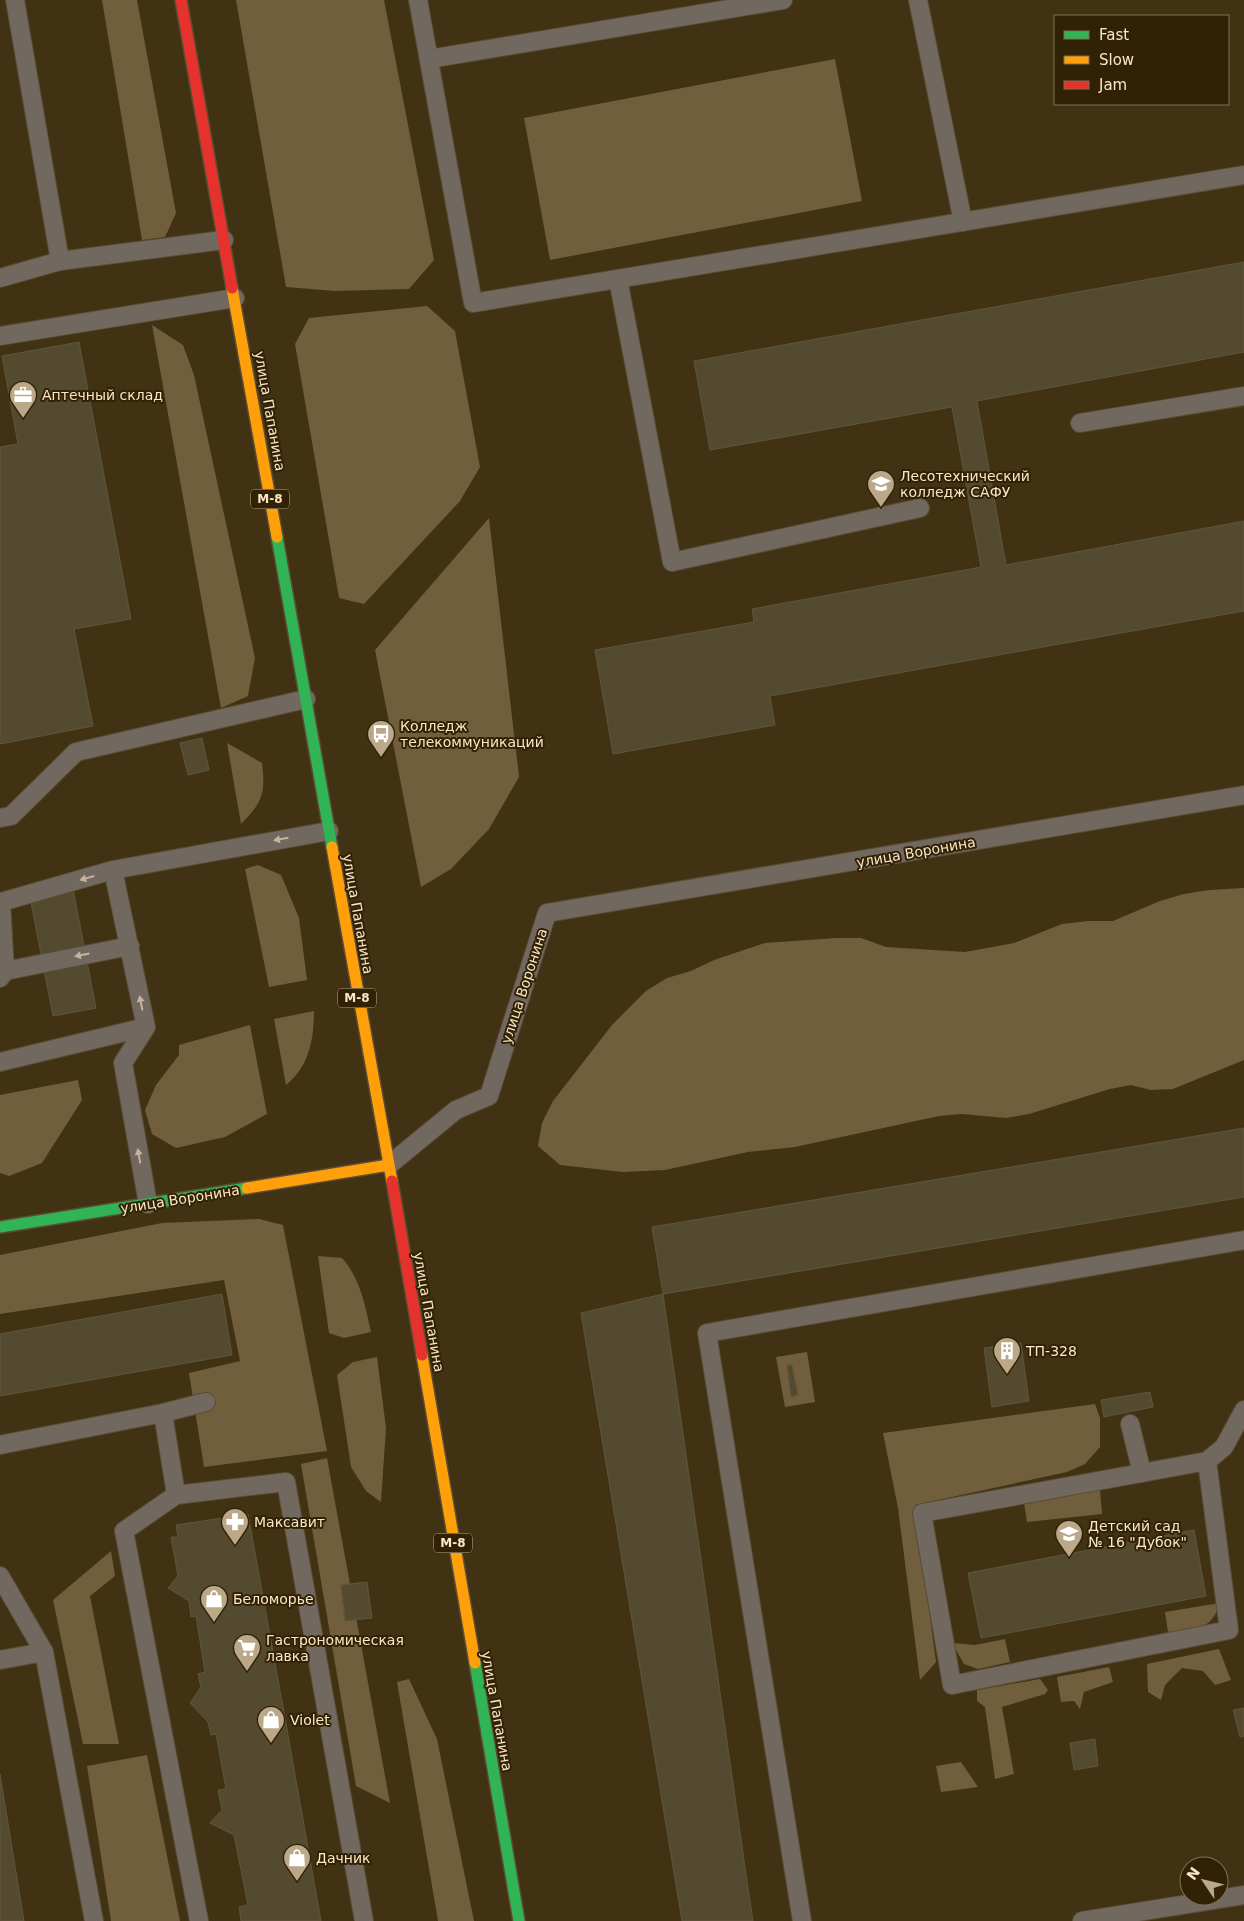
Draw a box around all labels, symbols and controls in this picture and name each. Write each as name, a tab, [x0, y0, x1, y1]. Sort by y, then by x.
legend	[1054, 15, 1229, 105]
text: Fast	[1099, 26, 1129, 44]
text: Slow	[1099, 51, 1134, 69]
text: Jam	[1098, 76, 1127, 94]
street label: улица Папанина	[252, 350, 288, 472]
office icon: Аптечный склад	[8, 380, 38, 419]
place label: Аптечный склад	[42, 387, 163, 403]
place label: Лесотехнический колледж САФУ	[900, 468, 1030, 500]
school or university icon: Лесотехнический колледж САФУ	[866, 469, 896, 508]
road number: М-8	[251, 489, 289, 508]
place label: Колледж телекоммуникаций	[400, 718, 544, 750]
bus stop icon: Колледж телекоммуникаций	[366, 719, 396, 758]
street label: улица Воронина	[855, 834, 977, 870]
one-way arrow	[273, 835, 288, 843]
street label: улица Папанина	[340, 853, 376, 975]
one-way arrow	[80, 874, 95, 882]
street label: улица Воронина	[498, 926, 550, 1046]
one-way arrow	[74, 952, 90, 960]
road number: М-8	[338, 988, 376, 1008]
one-way arrow	[137, 994, 145, 1010]
one-way arrow	[135, 1148, 143, 1164]
street label: улица Воронина	[119, 1182, 241, 1216]
street label: улица Папанина	[411, 1251, 447, 1373]
building icon: ТП-328	[992, 1336, 1022, 1375]
place label: ТП-328	[1025, 1343, 1077, 1359]
pharmacy icon: Максавит	[220, 1507, 250, 1546]
place label: Максавит	[254, 1514, 325, 1530]
place label: Детский сад № 16 "Дубок"	[1088, 1518, 1187, 1550]
school or university icon: Детский сад № 16 "Дубок"	[1054, 1519, 1084, 1558]
road number: М-8	[434, 1534, 472, 1552]
shop icon: Беломорье	[199, 1584, 229, 1623]
place label: Беломорье	[233, 1591, 314, 1607]
place label: Гастрономическая лавка	[266, 1632, 404, 1664]
supermarket icon: Гастрономическая лавка	[232, 1633, 262, 1672]
street label: улица Папанина	[479, 1650, 515, 1772]
shop icon: Violet	[256, 1705, 286, 1744]
place label: Violet	[290, 1712, 330, 1728]
shop icon: Дачник	[282, 1843, 312, 1882]
place label: Дачник	[316, 1850, 371, 1866]
north arrow	[1179, 1856, 1229, 1906]
text: N	[1183, 1864, 1203, 1883]

